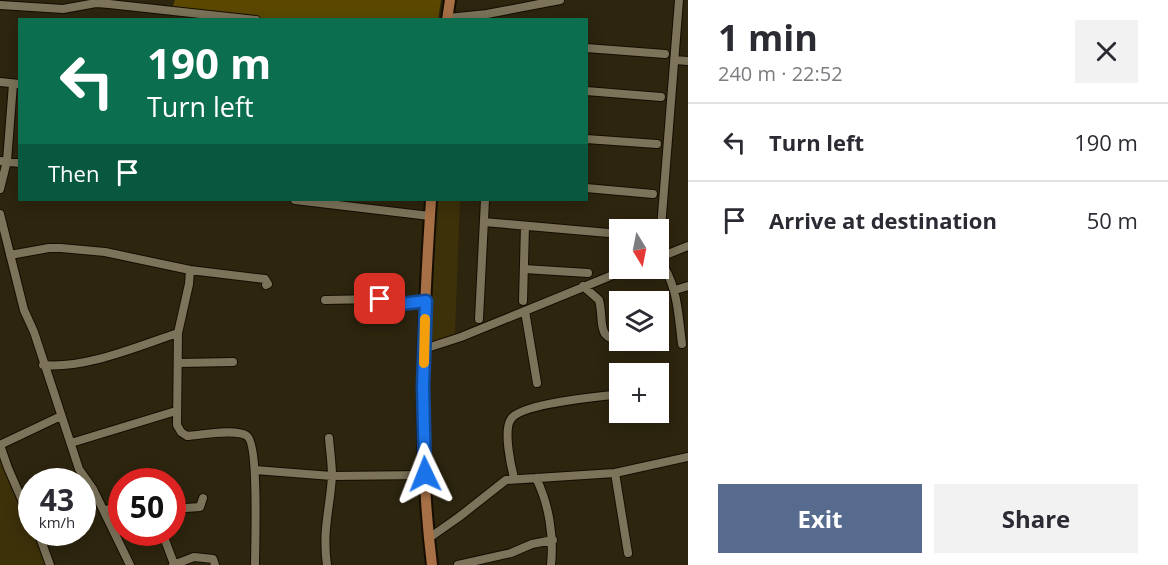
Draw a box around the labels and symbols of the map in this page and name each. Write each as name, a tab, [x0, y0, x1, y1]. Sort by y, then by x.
north arrow	[609, 219, 669, 279]
pin	[354, 273, 405, 324]
position arrow	[393, 442, 457, 506]
speed limit sign: 50	[108, 468, 186, 546]

